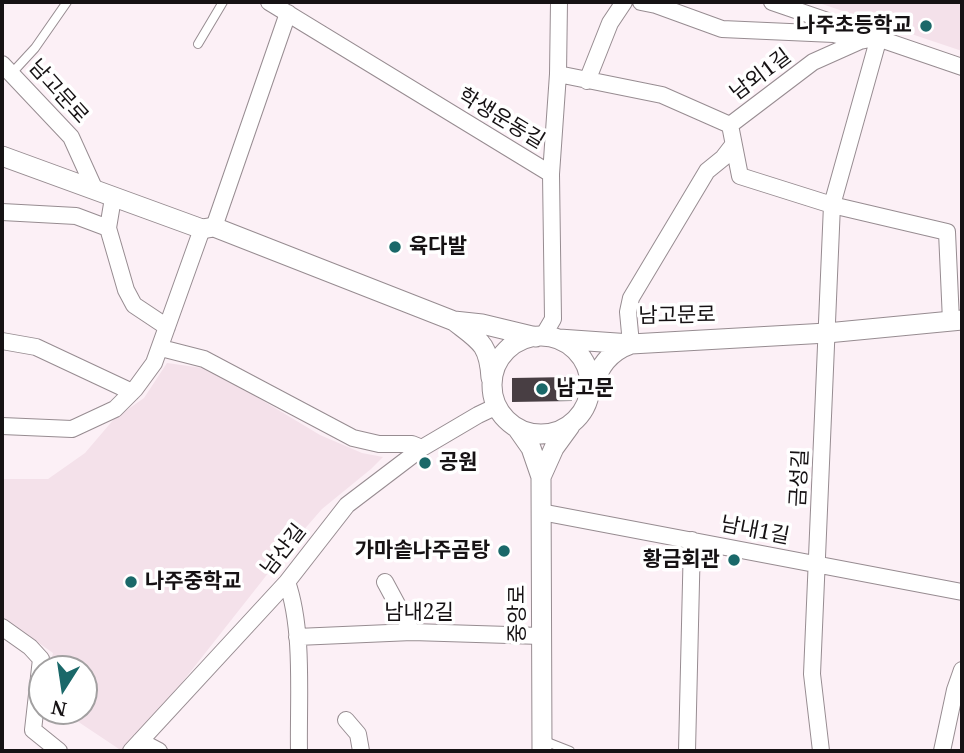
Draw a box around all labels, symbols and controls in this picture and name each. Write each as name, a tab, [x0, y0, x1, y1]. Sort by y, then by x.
place label: 나주초등학교	[796, 13, 912, 39]
marker: 나주초등학교	[918, 18, 934, 34]
street label: 남외1길	[726, 44, 796, 106]
street label: 남고문로	[23, 55, 93, 129]
street label: 학생운동길	[453, 83, 549, 155]
place label: 육다발	[409, 234, 467, 260]
marker: 육다발	[387, 239, 403, 255]
street label: 남고문로	[638, 303, 716, 329]
place label: 남고문	[556, 376, 614, 402]
marker: 남고문	[534, 381, 550, 397]
street label: 금성길	[786, 448, 814, 508]
place label: 공원	[439, 450, 478, 476]
marker: 공원	[417, 455, 433, 471]
street label: 남내1길	[718, 512, 792, 550]
street label: 남산길	[256, 519, 312, 581]
place label: 가마솥나주곰탕	[355, 538, 490, 564]
marker: 가마솥나주곰탕	[496, 543, 512, 559]
place label: 황금회관	[643, 547, 720, 573]
marker: 황금회관	[726, 552, 742, 568]
place label: 나주중학교	[145, 569, 242, 595]
marker: 나주중학교	[123, 574, 139, 590]
street label: 중앙로	[505, 585, 531, 643]
street label: 남내2길	[384, 600, 454, 626]
north arrow	[28, 655, 98, 725]
text: N	[49, 694, 69, 723]

